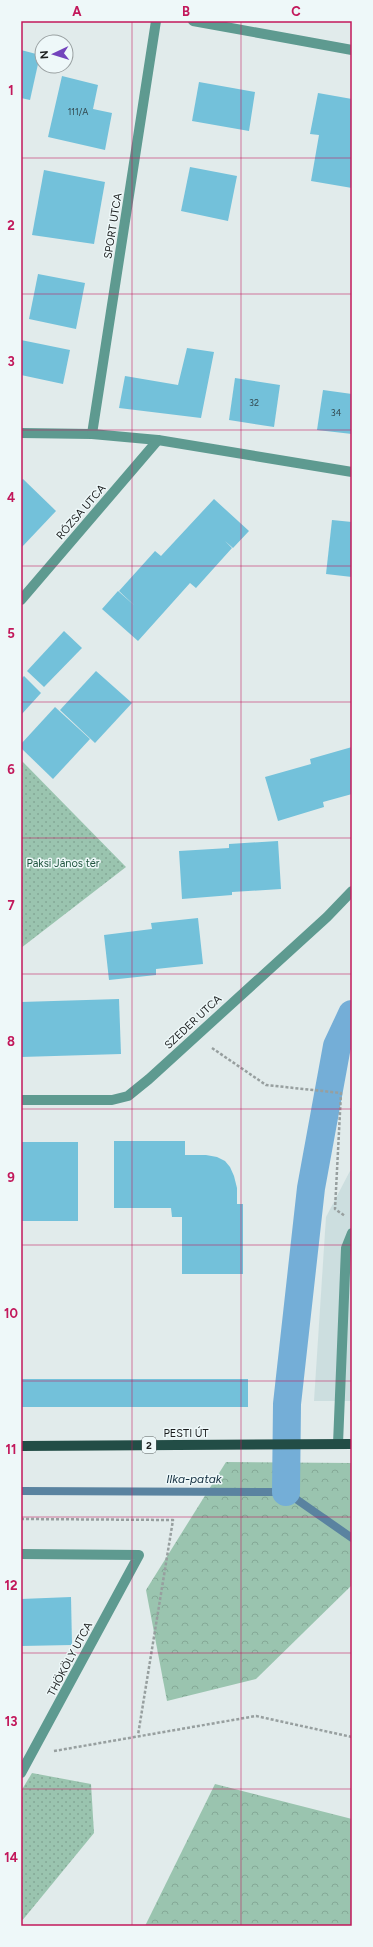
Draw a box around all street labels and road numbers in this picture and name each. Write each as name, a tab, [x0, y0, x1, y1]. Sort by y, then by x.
street label: SPORT UTCA	[101, 192, 125, 260]
street label: RÓZSA UTCA	[53, 481, 109, 542]
street label: SZEDER UTCA	[162, 992, 225, 1052]
street label: PESTI ÚT	[163, 1426, 209, 1440]
road number: 2	[142, 1437, 156, 1453]
street label: THÖKÖLY UTCA	[44, 1619, 95, 1698]

